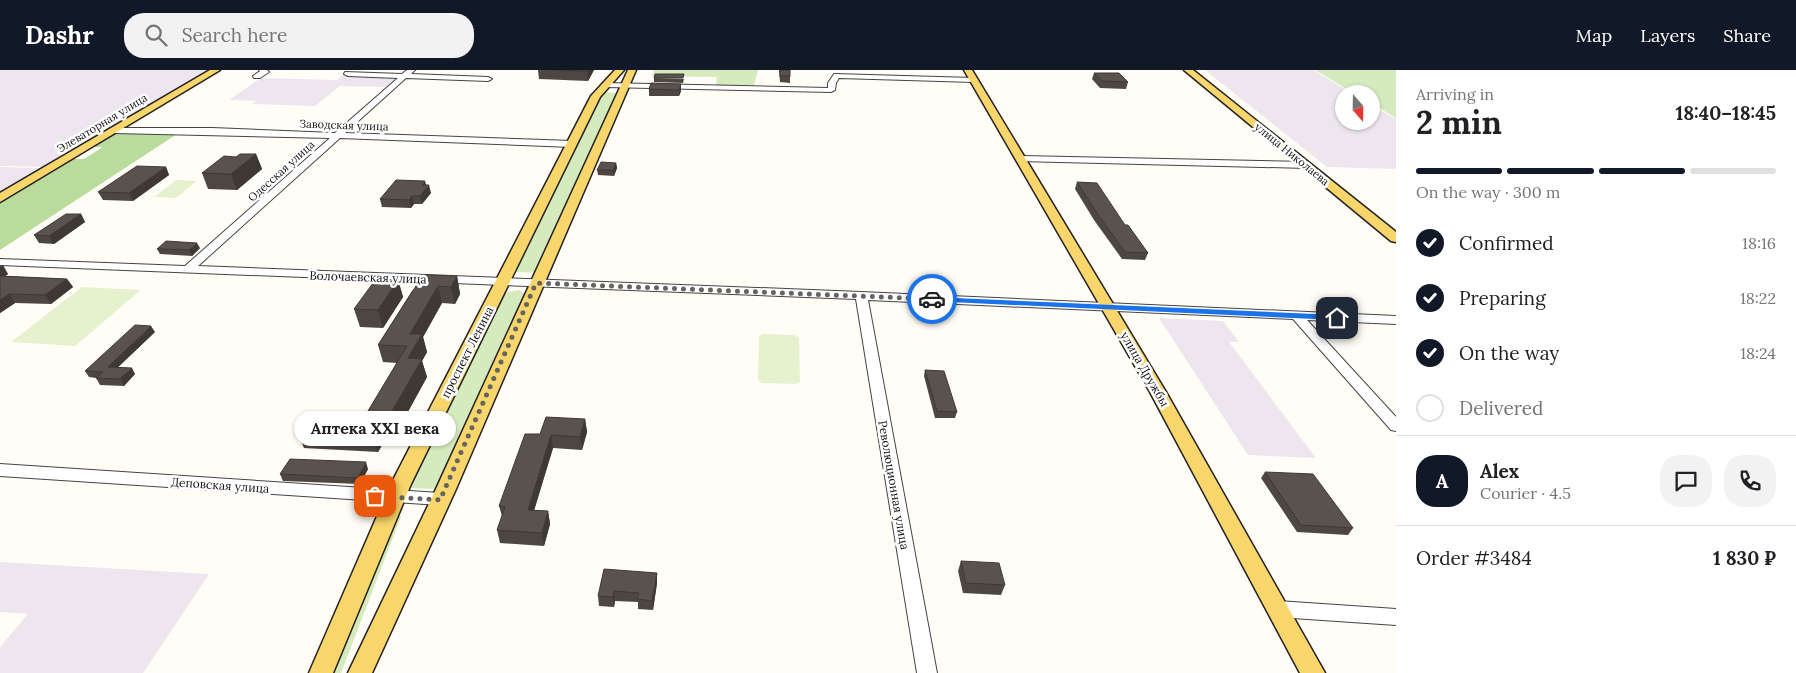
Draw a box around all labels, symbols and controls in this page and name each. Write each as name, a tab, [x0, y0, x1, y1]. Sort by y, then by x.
search box	[124, 13, 474, 58]
text: Dashr	[25, 20, 94, 51]
icon: search	[142, 21, 170, 49]
text: Search here	[182, 23, 287, 47]
text: Map	[1576, 24, 1612, 47]
text: Layers	[1640, 24, 1695, 47]
text: Share	[1723, 24, 1771, 47]
text: Arriving in	[1416, 84, 1494, 104]
north arrow	[1335, 85, 1380, 130]
map controls	[1335, 85, 1380, 130]
street label: Элеваторная улица	[54, 90, 150, 156]
text: 18:40–18:45	[1676, 101, 1776, 125]
text: 2 min	[1416, 102, 1502, 143]
street label: Заводская улица	[299, 116, 389, 134]
street label: улица Николаева	[1252, 120, 1332, 189]
street label: Одесская улица	[245, 137, 317, 205]
text: On the way · 300 m	[1416, 182, 1560, 202]
icon: check	[1416, 229, 1444, 257]
text: Confirmed	[1459, 231, 1554, 255]
text: 18:16	[1742, 233, 1776, 253]
street label: Волочаевская улица	[309, 267, 427, 287]
courier	[907, 274, 957, 324]
icon: check	[1416, 284, 1444, 312]
icon: car	[918, 285, 946, 313]
text: Preparing	[1459, 286, 1546, 310]
text: 18:22	[1740, 288, 1776, 308]
pin	[1316, 297, 1358, 339]
street label: проспект Ленина	[437, 304, 497, 400]
icon: home	[1323, 304, 1351, 332]
street label: улица Дружбы	[1117, 329, 1173, 409]
icon: check	[1416, 339, 1444, 367]
text: On the way	[1459, 341, 1559, 365]
text: 18:24	[1740, 343, 1776, 363]
text: Delivered	[1459, 396, 1543, 420]
callout: Аптека ХХI века	[294, 411, 456, 446]
text: Аптека ХХI века	[311, 418, 439, 438]
street label: Революционная улица	[875, 419, 913, 551]
button: chat	[1660, 455, 1712, 507]
button: phone	[1724, 455, 1776, 507]
text: Alex	[1480, 459, 1519, 483]
text: A	[1436, 469, 1448, 493]
street label: Деповская улица	[170, 474, 270, 496]
pin	[354, 475, 396, 517]
icon: bag	[361, 482, 389, 510]
text: Courier · 4.5	[1480, 483, 1571, 503]
text: Order #3484	[1416, 546, 1532, 570]
text: 1 830 ₽	[1713, 546, 1776, 570]

